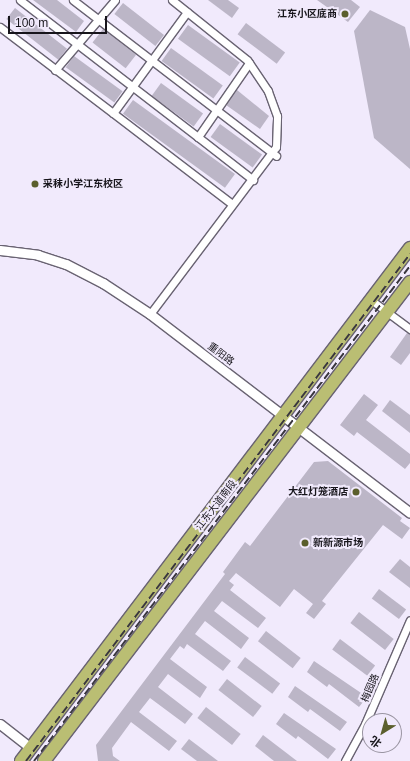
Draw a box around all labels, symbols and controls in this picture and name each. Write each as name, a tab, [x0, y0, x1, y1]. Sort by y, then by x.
scale bar	[10, 8, 109, 34]
place label: 江东小区底商	[277, 8, 337, 20]
marker: 江东小区底商	[340, 9, 350, 19]
text: 100 m	[15, 16, 48, 30]
place label: 采秣小学江东校区	[43, 178, 123, 190]
marker: 采秣小学江东校区	[30, 179, 40, 189]
street label: 重阳路	[205, 340, 237, 368]
street label: 江东大道南段	[193, 478, 239, 532]
place label: 大红灯笼酒店	[288, 486, 348, 498]
marker: 大红灯笼酒店	[351, 487, 361, 497]
place label: 新新源市场	[313, 537, 363, 549]
marker: 新新源市场	[300, 538, 310, 548]
street label: 梅园路	[359, 672, 381, 704]
north arrow	[362, 713, 402, 753]
text: 北	[367, 734, 383, 750]

